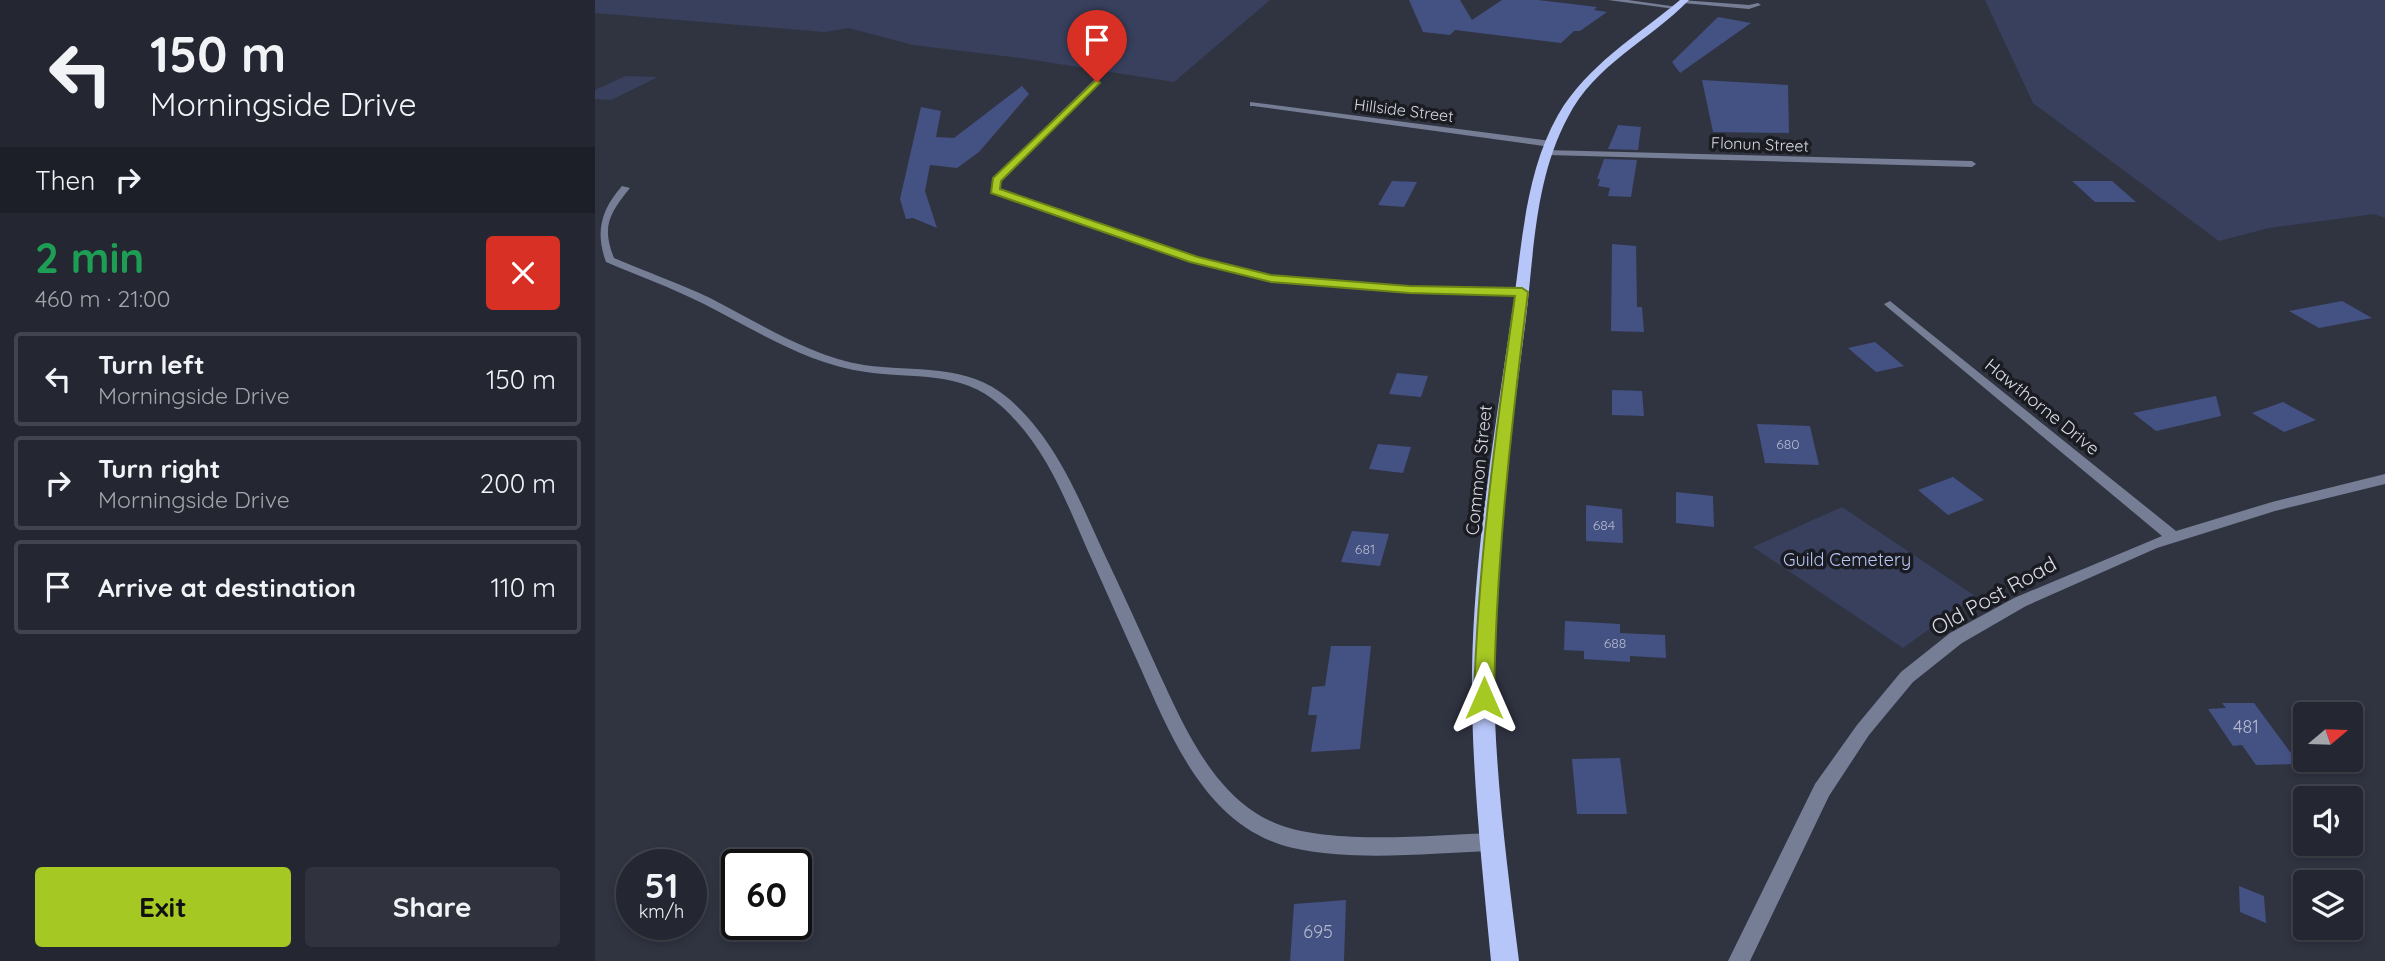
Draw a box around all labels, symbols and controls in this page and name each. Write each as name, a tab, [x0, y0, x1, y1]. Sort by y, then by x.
pin	[1067, 10, 1127, 82]
icon: arrive	[1078, 21, 1116, 59]
text: 150 m	[150, 23, 286, 84]
icon: left	[35, 28, 126, 119]
text: Morningside Drive	[150, 84, 417, 124]
street label: Hillside Street	[1353, 94, 1455, 126]
street label: Flonun Street	[1711, 132, 1809, 156]
icon: right	[109, 161, 147, 199]
text: Then	[35, 164, 95, 197]
text: 2 min	[35, 231, 144, 284]
button: close	[486, 236, 560, 310]
text: 460 m · 21:00	[35, 284, 170, 313]
text: Turn left	[98, 348, 205, 381]
street label: Hawthorne Drive	[1980, 353, 2104, 460]
icon: left	[39, 360, 77, 398]
text: 150 m	[486, 363, 556, 396]
text: Morningside Drive	[98, 381, 290, 410]
street label: Common Street	[1460, 404, 1497, 536]
house number: 680	[1776, 435, 1800, 453]
text: Turn right	[98, 452, 220, 485]
icon: right	[39, 464, 77, 502]
text: 200 m	[480, 467, 556, 500]
text: Morningside Drive	[98, 485, 290, 514]
house number: 684	[1593, 516, 1615, 534]
house number: 681	[1355, 540, 1375, 558]
park label: Guild Cemetery	[1783, 548, 1911, 571]
street label: Old Post Road	[1926, 550, 2061, 640]
icon: arrive	[39, 568, 77, 606]
text: Arrive at destination	[98, 571, 356, 604]
text: 110 m	[490, 571, 556, 604]
house number: 688	[1604, 634, 1626, 652]
position arrow	[1447, 661, 1521, 735]
north arrow	[2293, 702, 2363, 772]
map controls	[2293, 702, 2363, 940]
house number: 481	[2233, 715, 2259, 738]
button: sound	[2293, 786, 2363, 856]
speed limit sign: 60	[721, 849, 812, 940]
text: 51	[645, 863, 678, 907]
button: Exit	[35, 867, 291, 947]
button: Share	[305, 867, 560, 947]
button: layers	[2293, 870, 2363, 940]
text: km/h	[639, 900, 684, 923]
house number: 695	[1303, 920, 1333, 943]

